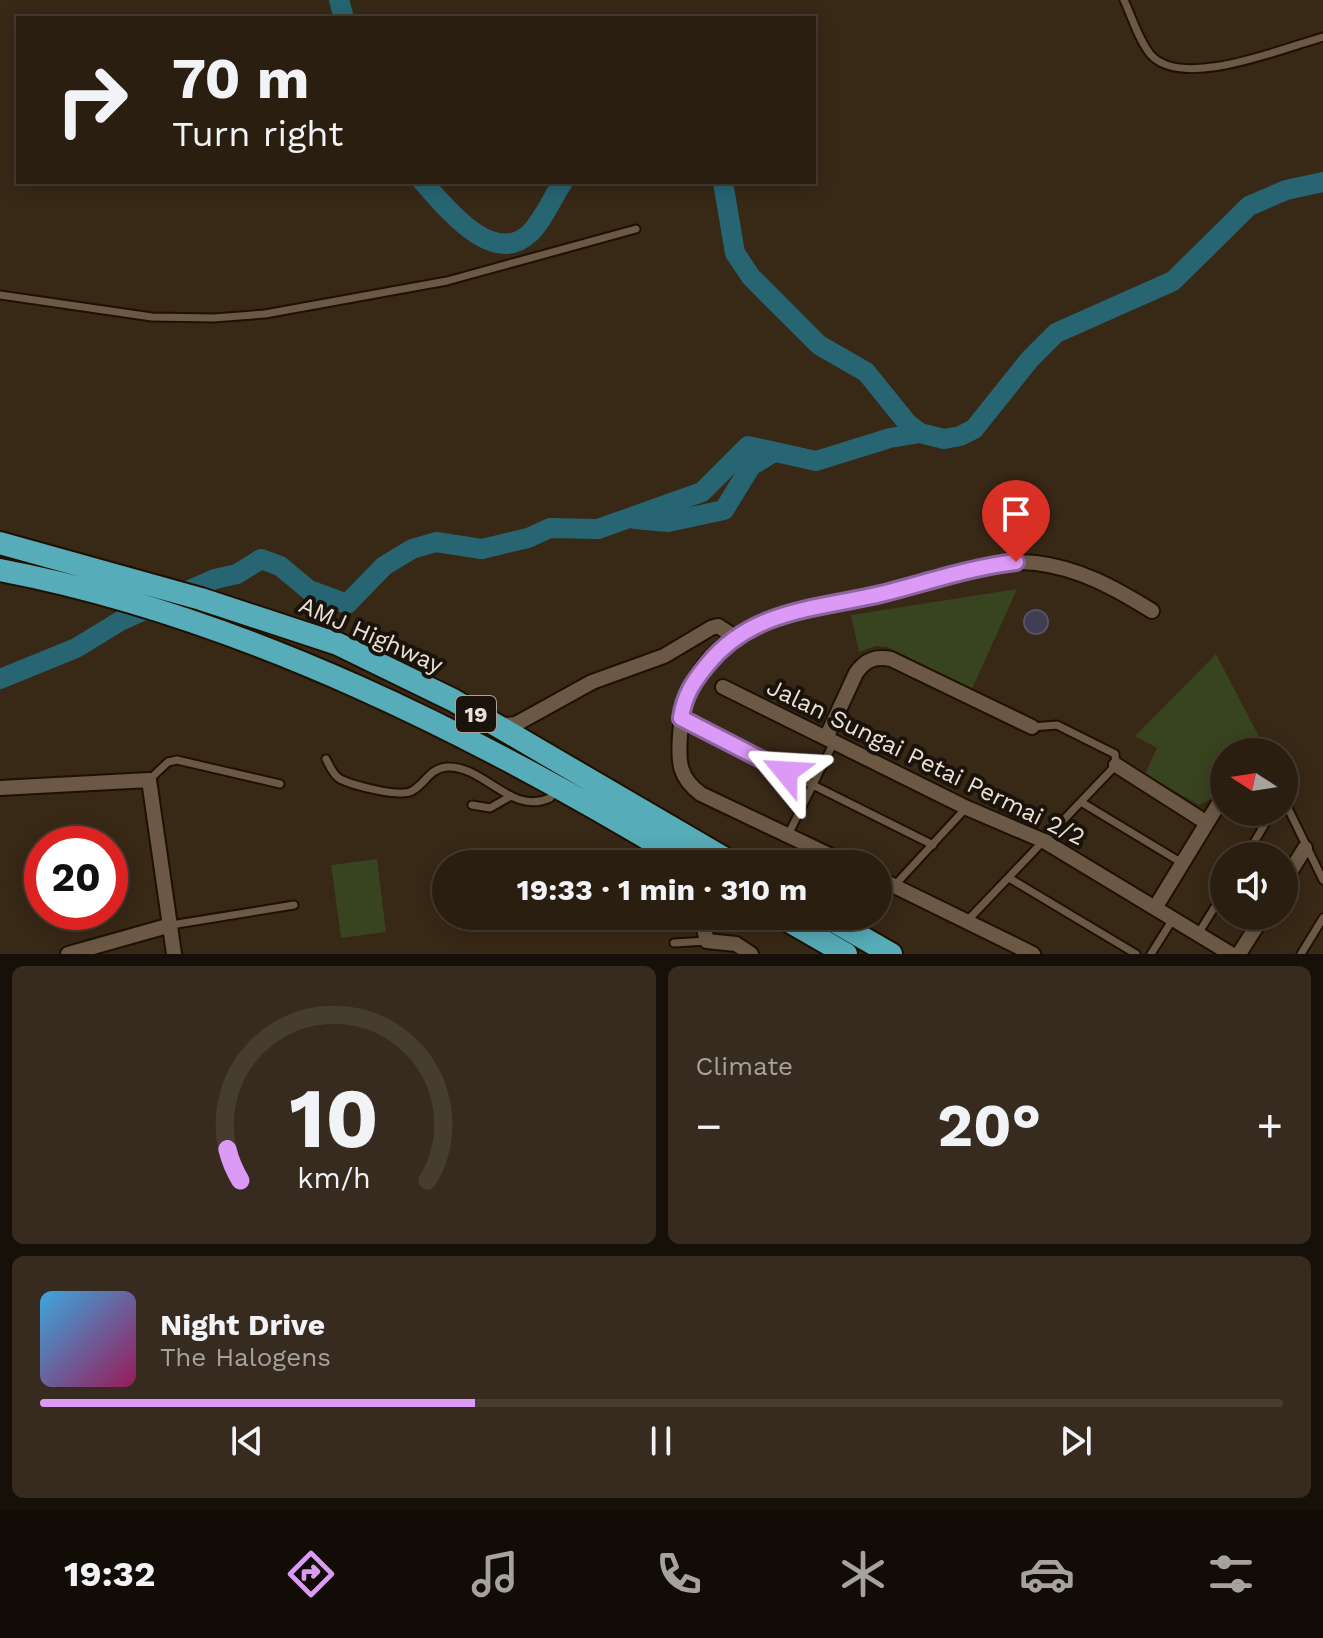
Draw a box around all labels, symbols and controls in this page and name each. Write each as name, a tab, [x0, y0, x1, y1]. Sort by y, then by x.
text: 70 m	[172, 46, 309, 112]
icon: right	[40, 48, 144, 152]
text: Turn right	[172, 113, 343, 155]
pin	[982, 480, 1050, 562]
icon: arrive	[994, 492, 1038, 536]
street label: AMJ Highway	[295, 591, 448, 679]
street label: Jalan Sungai Petai Permai 2/2	[762, 673, 1090, 851]
road number: 19	[456, 696, 496, 732]
position arrow	[744, 730, 828, 814]
north arrow	[1210, 738, 1298, 826]
map controls	[1210, 738, 1298, 930]
speed limit sign: 20	[24, 826, 128, 930]
button: sound	[1210, 842, 1298, 930]
text: 19:33 · 1 min · 310 m	[517, 872, 807, 907]
text: Climate	[696, 1051, 793, 1081]
text: 10	[289, 1070, 378, 1167]
text: 20°	[937, 1090, 1041, 1161]
text: −	[696, 1100, 722, 1152]
text: +	[1256, 1100, 1283, 1152]
text: km/h	[297, 1161, 371, 1195]
text: Night Drive	[160, 1307, 325, 1342]
text: The Halogens	[160, 1342, 331, 1372]
icon: previous	[225, 1419, 269, 1463]
icon: pause	[639, 1419, 683, 1463]
icon: next	[1054, 1419, 1098, 1463]
icon: directions	[283, 1546, 339, 1602]
icon: music	[467, 1546, 523, 1602]
icon: phone	[651, 1546, 707, 1602]
icon: climate	[835, 1546, 891, 1602]
icon: car	[1019, 1546, 1075, 1602]
icon: filters	[1203, 1546, 1259, 1602]
text: 19:32	[64, 1553, 155, 1595]

